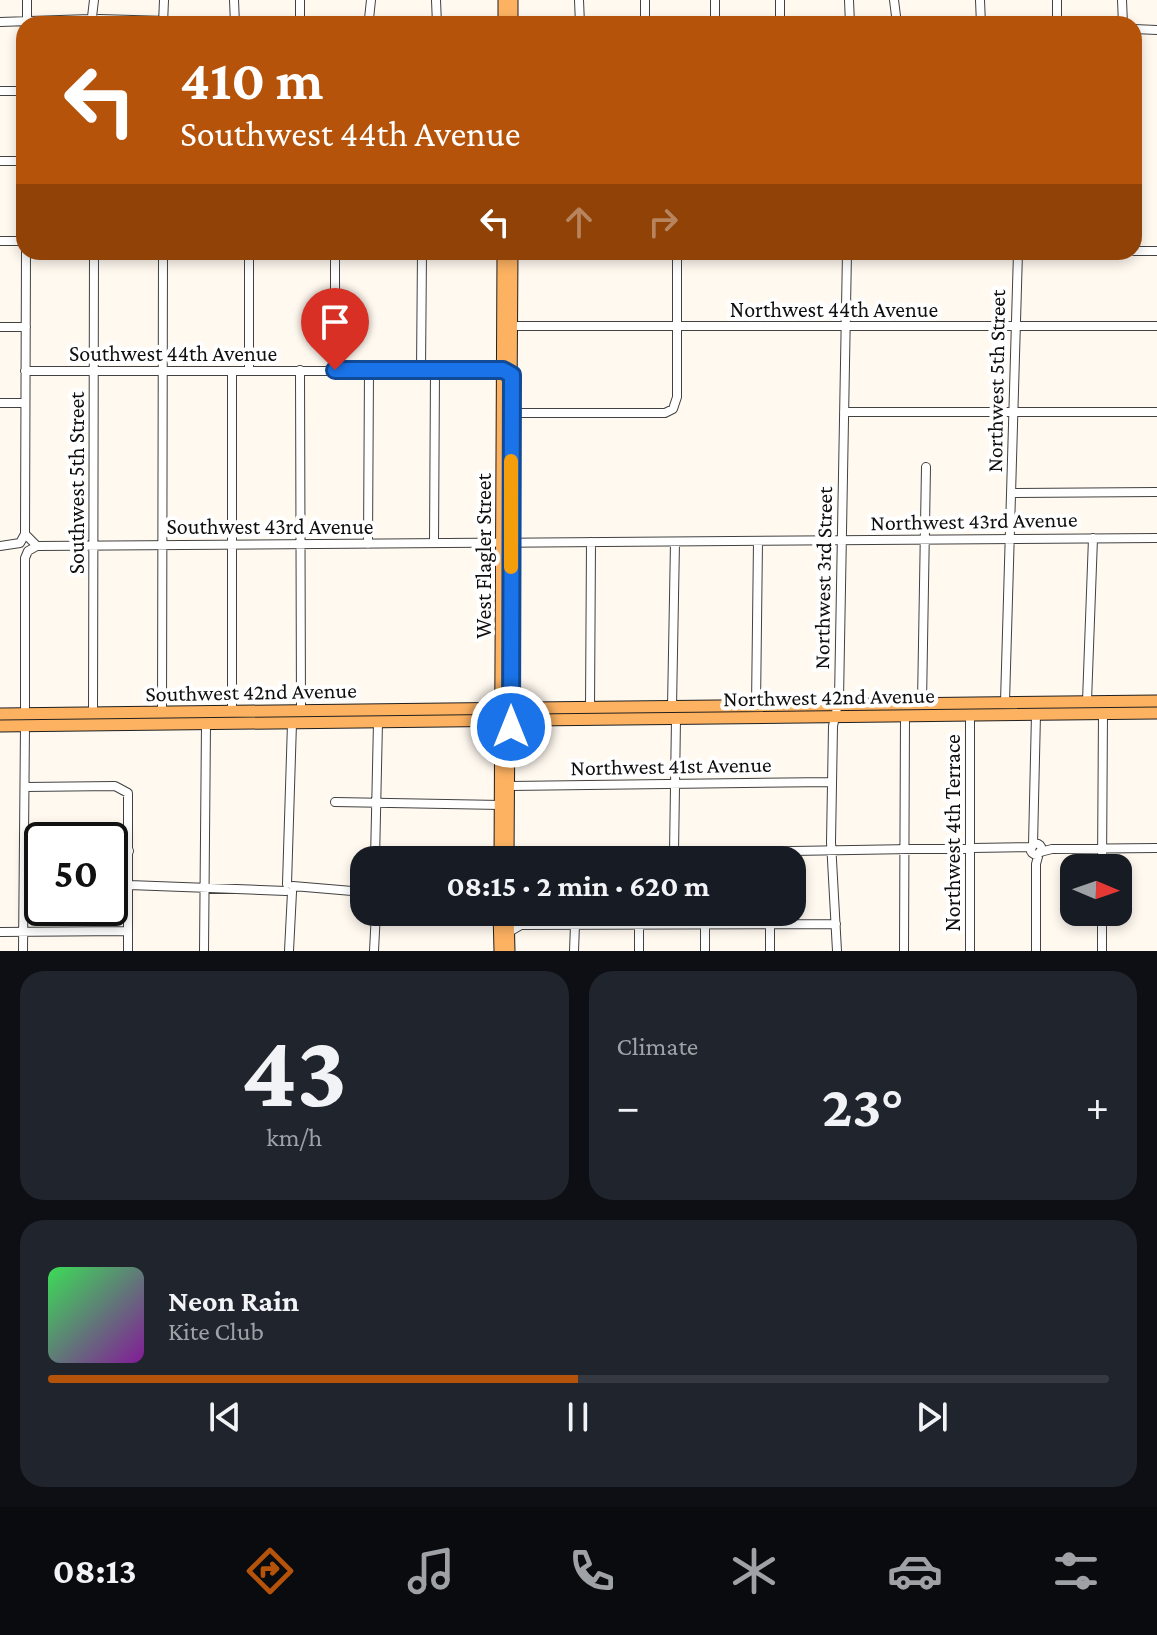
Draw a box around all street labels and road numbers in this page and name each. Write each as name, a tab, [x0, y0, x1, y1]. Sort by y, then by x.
street label: Northwest 5th Street	[982, 289, 1010, 473]
street label: Northwest 44th Avenue	[730, 297, 938, 322]
street label: Southwest 44th Avenue	[69, 341, 277, 366]
street label: Southwest 5th Street	[64, 391, 89, 574]
street label: West Flagler Street	[471, 473, 496, 639]
street label: Northwest 3rd Street	[809, 486, 837, 670]
street label: Northwest 43rd Avenue	[870, 507, 1078, 535]
street label: Southwest 43rd Avenue	[167, 514, 373, 539]
street label: Southwest 42nd Avenue	[145, 678, 357, 706]
street label: Northwest 42nd Avenue	[723, 683, 935, 711]
street label: Northwest 4th Terrace	[940, 734, 965, 932]
street label: Northwest 41st Avenue	[570, 752, 772, 780]

